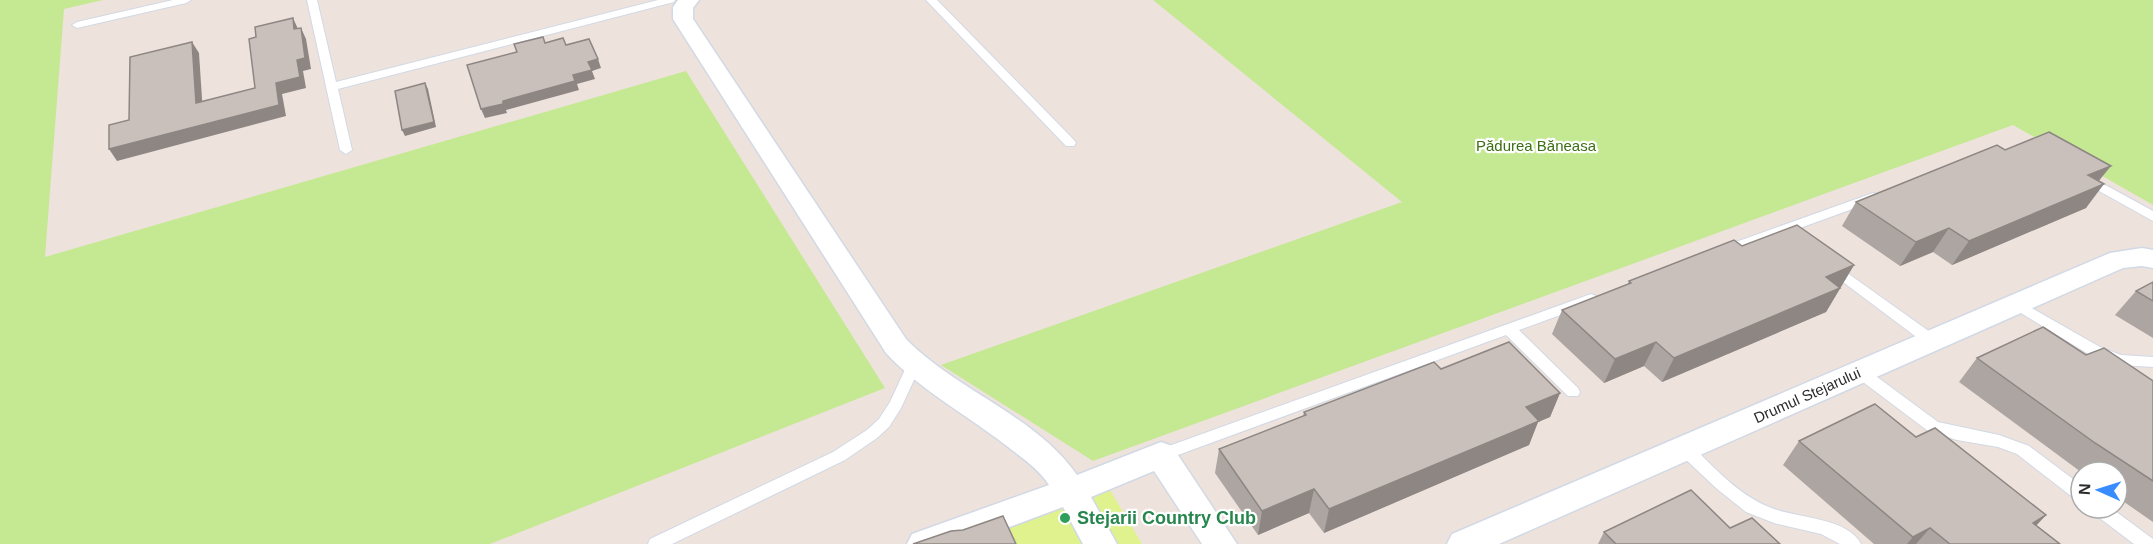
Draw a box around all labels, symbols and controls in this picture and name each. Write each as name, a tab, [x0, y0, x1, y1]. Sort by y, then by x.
park label: Pădurea Băneasa	[1476, 137, 1597, 154]
street label: Drumul Stejarului	[1751, 364, 1863, 426]
north arrow	[2069, 460, 2129, 520]
text: N	[2076, 483, 2093, 495]
place label: Stejarii Country Club	[1077, 508, 1256, 528]
marker: Stejarii Country Club	[1058, 511, 1072, 525]

